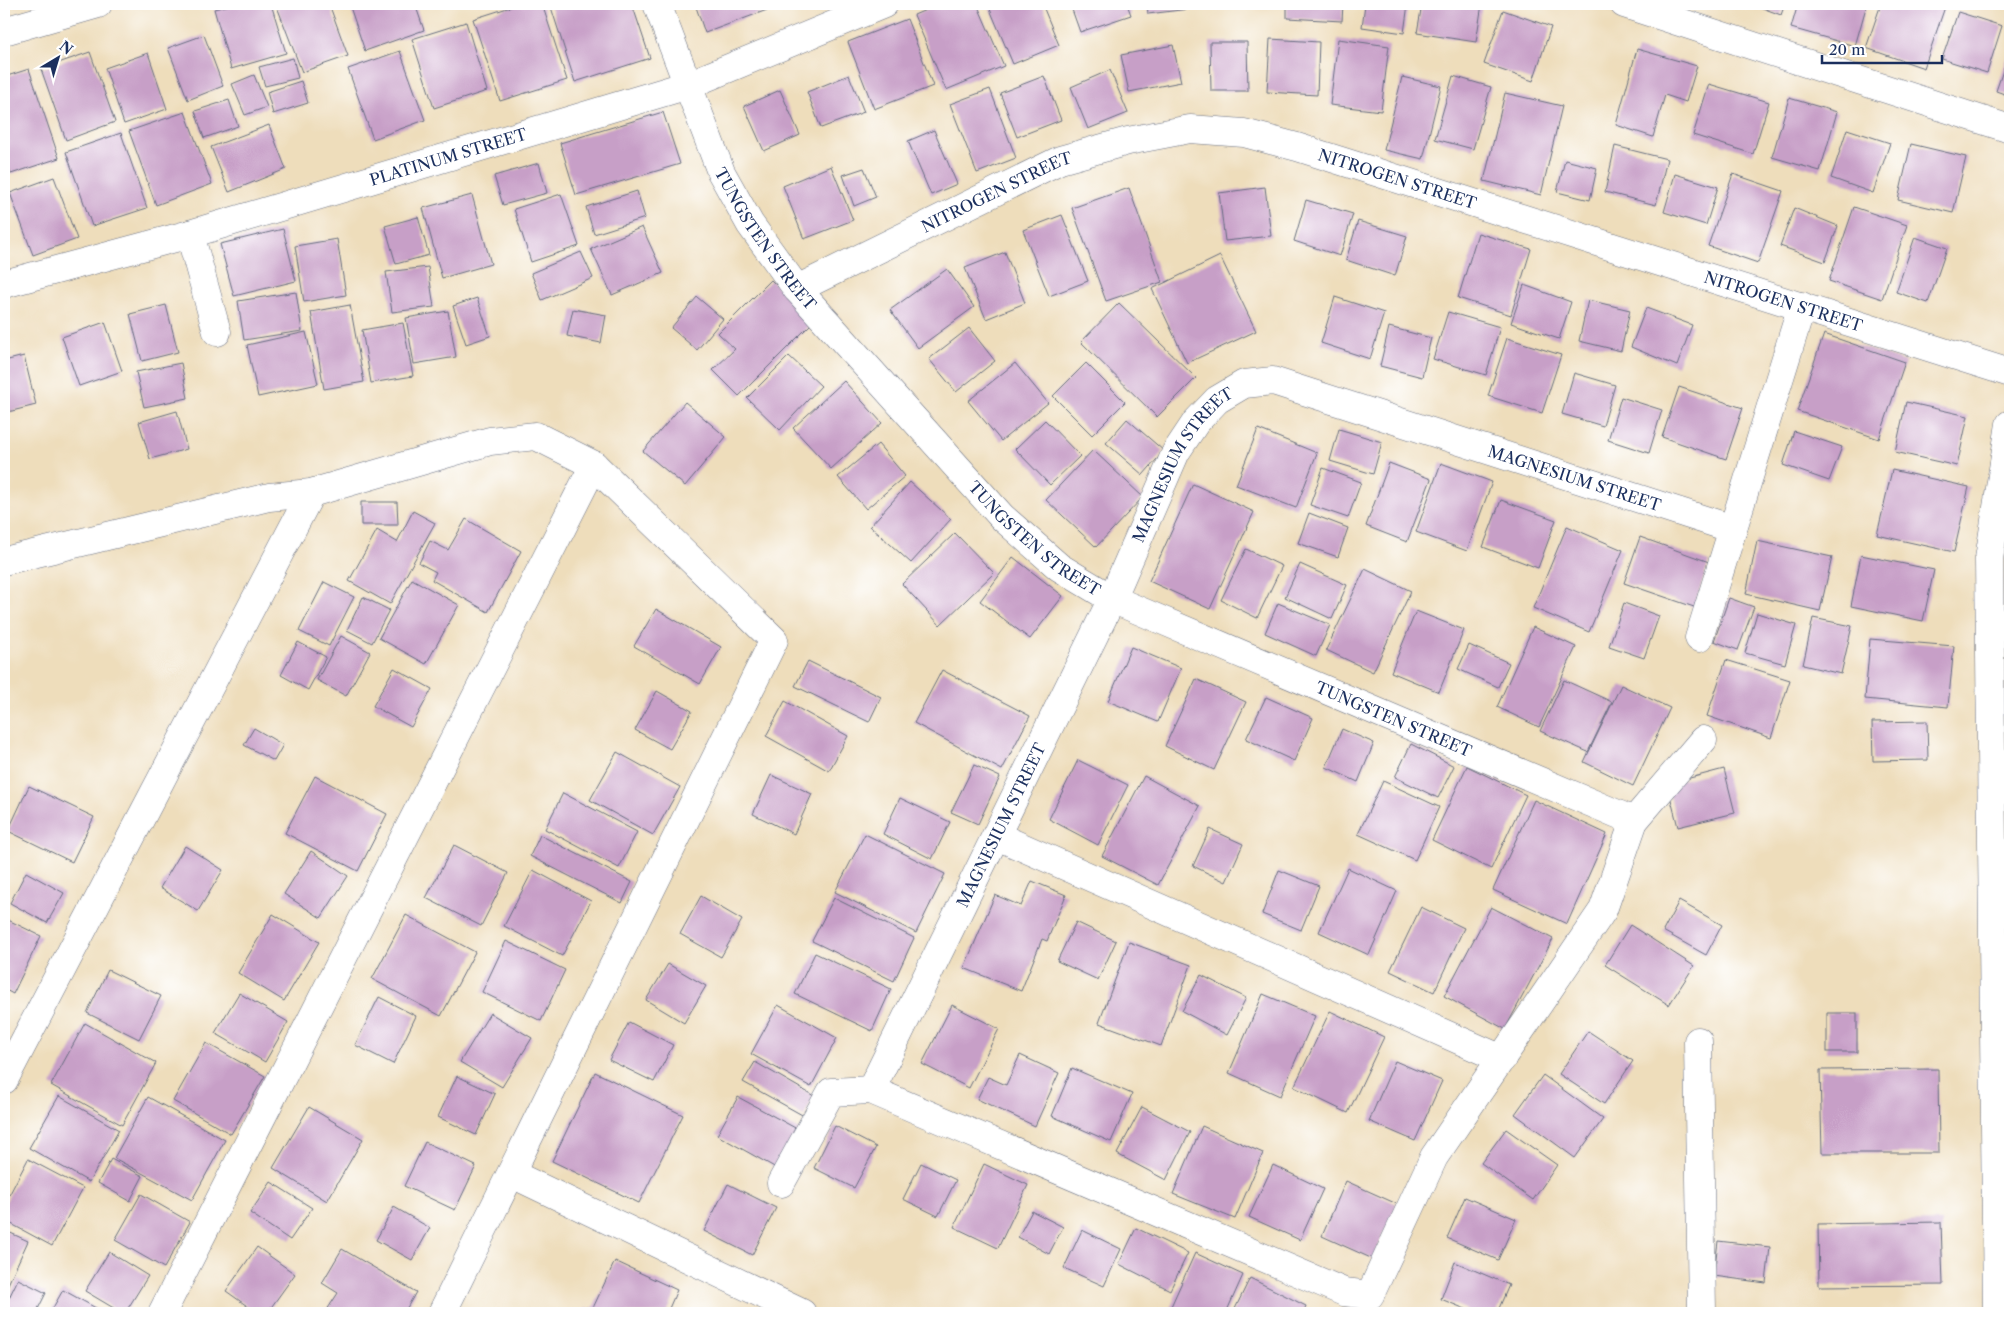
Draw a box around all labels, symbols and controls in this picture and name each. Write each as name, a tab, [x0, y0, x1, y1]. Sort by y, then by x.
north arrow	[32, 32, 82, 82]
scale bar	[1822, 32, 1942, 64]
text: N	[56, 37, 76, 59]
text: 20 m	[1829, 40, 1865, 59]
street label: PLATINUM STREET	[367, 124, 529, 190]
street label: NITROGEN STREET	[1316, 144, 1479, 213]
street label: NITROGEN STREET	[918, 147, 1074, 237]
street label: TUNGSTEN STREET	[710, 164, 821, 314]
street label: NITROGEN STREET	[1702, 267, 1865, 336]
street label: MAGNESIUM STREET	[1128, 383, 1236, 545]
street label: MAGNESIUM STREET	[1486, 441, 1663, 515]
street label: TUNGSTEN STREET	[964, 477, 1104, 600]
street label: TUNGSTEN STREET	[1313, 677, 1475, 761]
street label: MAGNESIUM STREET	[952, 740, 1050, 911]

